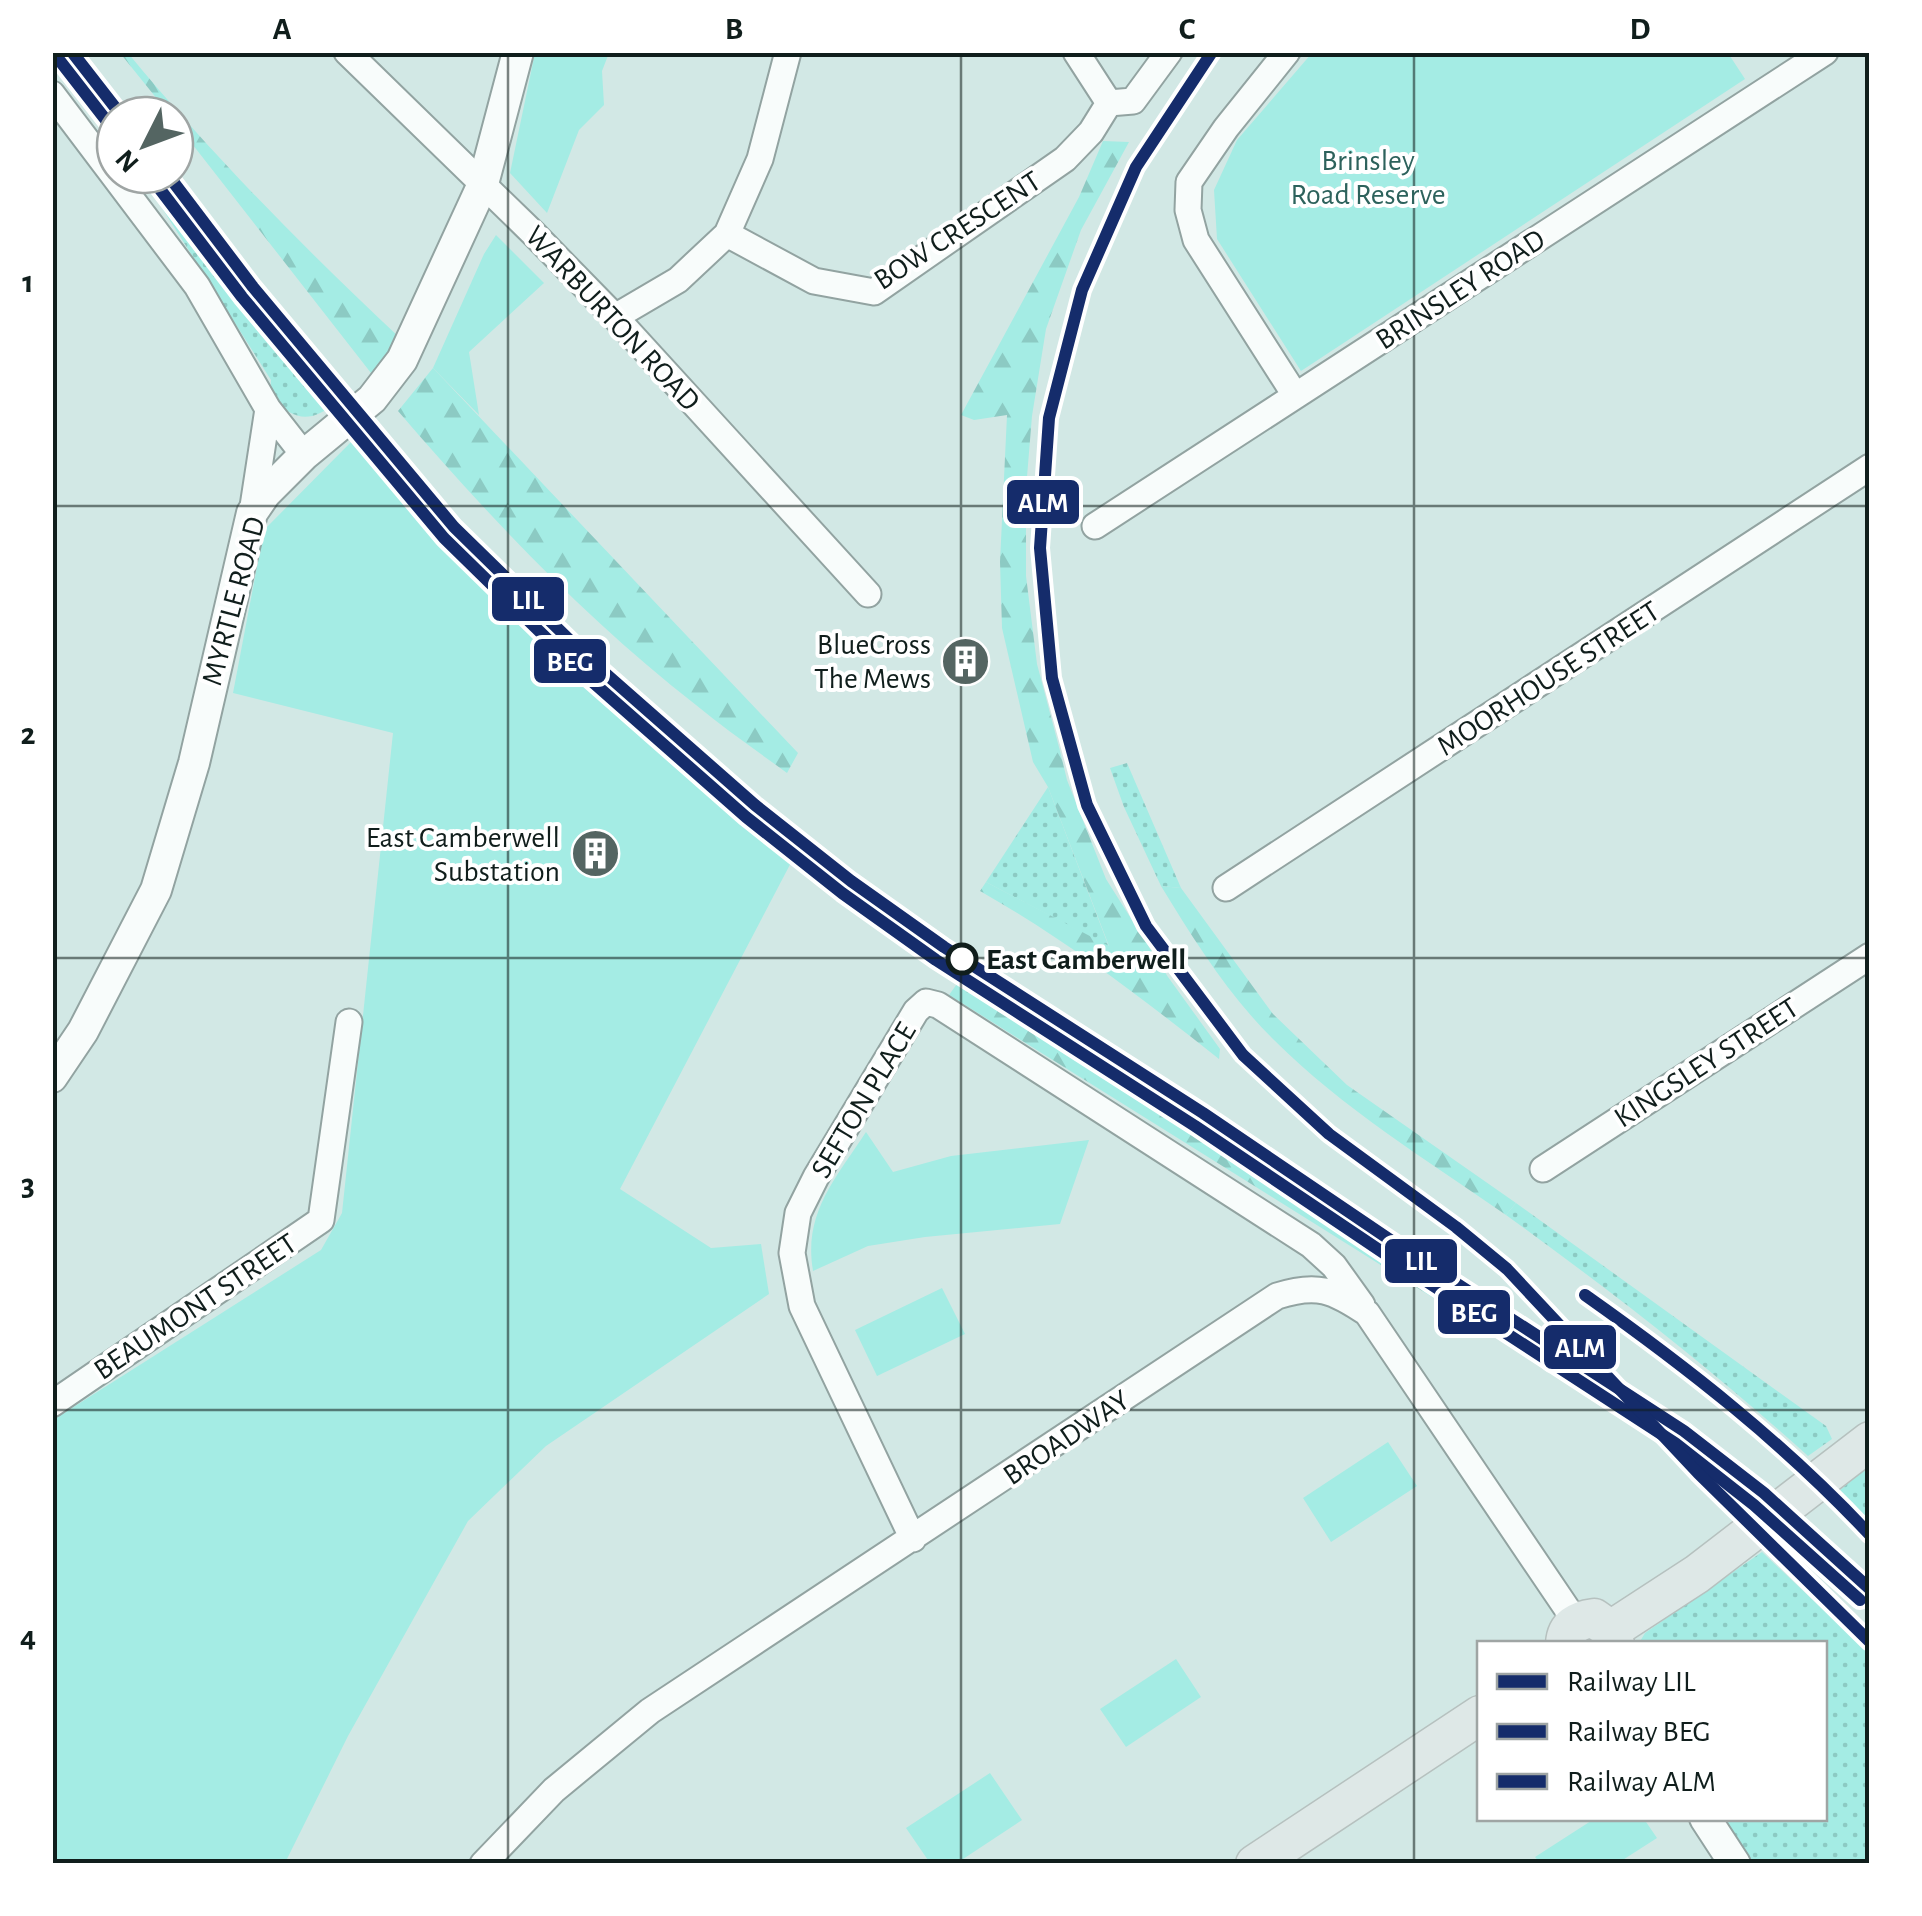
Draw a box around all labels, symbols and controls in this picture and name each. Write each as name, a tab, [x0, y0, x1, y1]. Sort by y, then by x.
text: A	[272, 13, 292, 45]
text: B	[725, 13, 743, 45]
text: C	[1179, 13, 1196, 45]
text: D	[1630, 13, 1651, 45]
north arrow	[95, 95, 195, 195]
text: N	[111, 144, 145, 177]
park label: Brinsley Road Reserve	[1290, 146, 1446, 210]
street label: BOW CRESCENT	[869, 166, 1047, 296]
street label: WARBURTON ROAD	[519, 221, 705, 417]
street label: BRINSLEY ROAD	[1371, 224, 1550, 355]
text: 1	[22, 266, 34, 298]
line badge: ALM	[1005, 478, 1081, 526]
text: ALM	[1017, 490, 1069, 518]
street label: MYRTLE ROAD	[197, 514, 271, 689]
line badge: LIL	[490, 575, 566, 623]
text: LIL	[512, 587, 545, 615]
street label: MOORHOUSE STREET	[1432, 596, 1665, 762]
place label: BlueCross The Mews	[814, 630, 931, 694]
building icon: BlueCross The Mews	[940, 635, 992, 687]
line badge: BEG	[532, 637, 608, 685]
text: BEG	[547, 649, 593, 677]
text: 2	[20, 718, 36, 750]
place label: East Camberwell Substation	[366, 823, 560, 887]
building icon: East Camberwell Substation	[569, 828, 621, 880]
marker: East Camberwell	[947, 944, 977, 974]
place label: East Camberwell	[986, 945, 1186, 975]
street label: KINGSLEY STREET	[1609, 992, 1804, 1133]
street label: SEFTON PLACE	[806, 1018, 922, 1183]
text: 3	[21, 1169, 35, 1201]
street label: BEAUMONT STREET	[89, 1228, 303, 1386]
line badge: LIL	[1383, 1237, 1459, 1285]
text: LIL	[1405, 1248, 1438, 1276]
line badge: BEG	[1436, 1288, 1512, 1336]
text: BEG	[1451, 1300, 1497, 1328]
line badge: ALM	[1542, 1323, 1618, 1371]
text: ALM	[1554, 1335, 1606, 1363]
street label: BROADWAY	[998, 1385, 1135, 1491]
text: 4	[20, 1621, 36, 1653]
legend	[1477, 1641, 1827, 1821]
text: Railway LIL	[1567, 1667, 1696, 1697]
text: Railway BEG	[1567, 1717, 1711, 1747]
text: Railway ALM	[1567, 1767, 1716, 1797]

